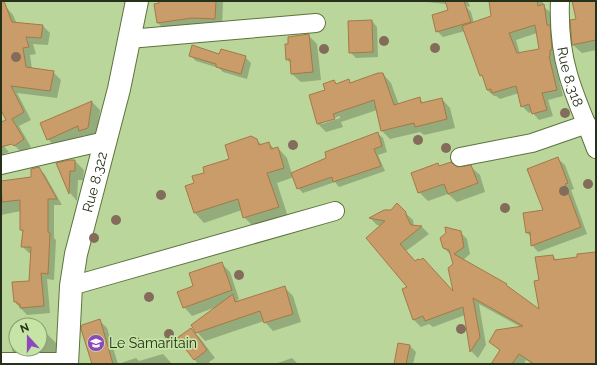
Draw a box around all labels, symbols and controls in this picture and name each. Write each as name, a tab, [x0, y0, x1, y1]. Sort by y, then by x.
street label: Rue 8.318	[554, 46, 587, 109]
street label: Rue 8.322	[79, 150, 110, 214]
north arrow	[8, 317, 48, 357]
text: N	[18, 321, 31, 336]
school or university icon: Le Samaritain	[86, 333, 106, 353]
place label: Le Samaritain	[109, 335, 197, 351]

